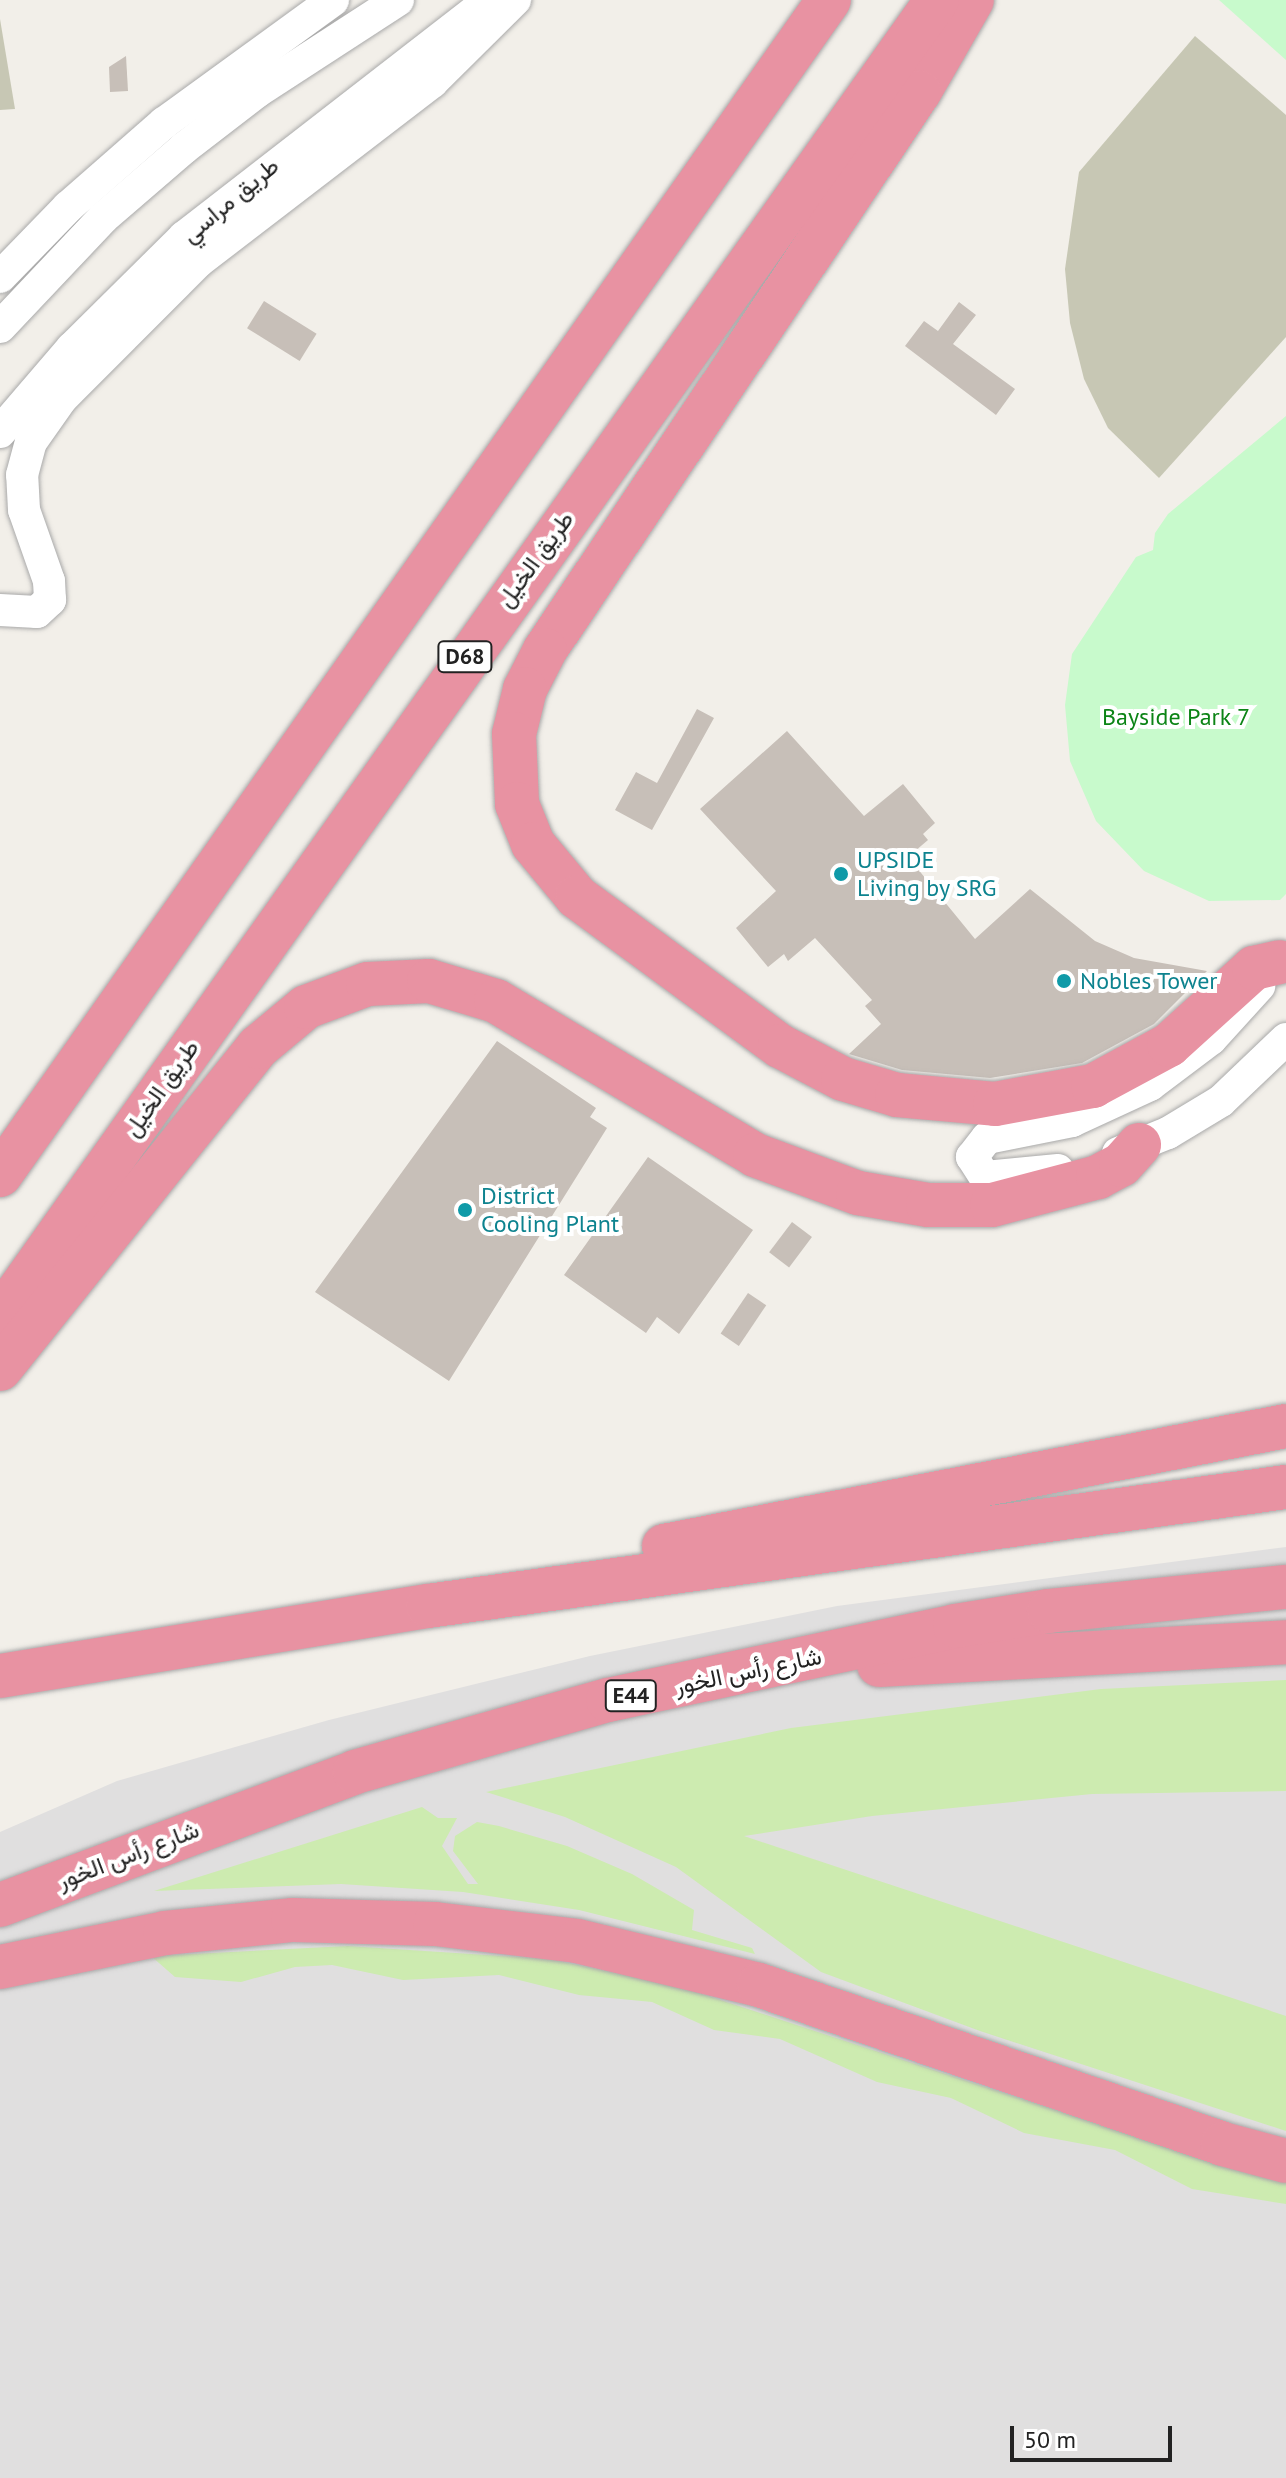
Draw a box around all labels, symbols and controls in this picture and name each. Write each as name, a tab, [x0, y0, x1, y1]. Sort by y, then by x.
street label: طريق مراسي	[176, 151, 284, 249]
street label: طريق الخيل	[491, 505, 579, 613]
road number: D68	[437, 639, 493, 675]
park label: Bayside Park 7	[1102, 703, 1250, 731]
place label: UPSIDE Living by SRG	[857, 846, 997, 902]
marker: UPSIDE Living by SRG	[832, 865, 850, 883]
place label: Nobles Tower	[1080, 967, 1218, 995]
marker: Nobles Tower	[1055, 972, 1073, 990]
street label: طريق الخيل	[117, 1034, 205, 1142]
place label: District Cooling Plant	[481, 1182, 619, 1238]
marker: District Cooling Plant	[456, 1201, 474, 1219]
street label: شارع رأس الخور	[672, 1641, 824, 1701]
road number: E44	[603, 1678, 659, 1714]
street label: شارع رأس الخور	[53, 1815, 203, 1895]
scale bar	[1014, 2410, 1176, 2460]
text: 50 m	[1024, 2424, 1076, 2455]

